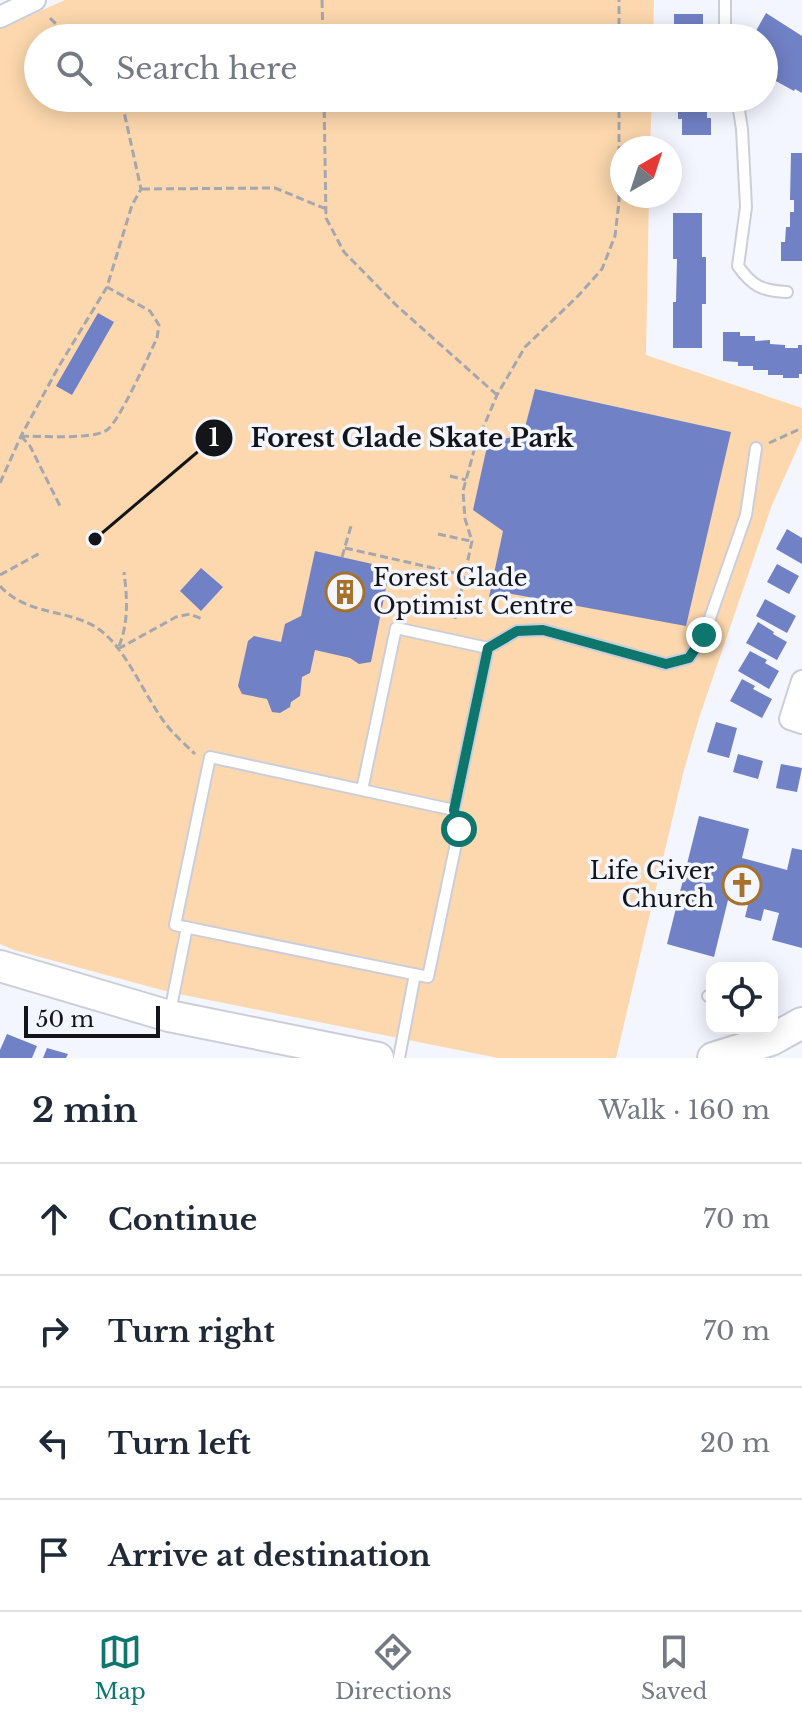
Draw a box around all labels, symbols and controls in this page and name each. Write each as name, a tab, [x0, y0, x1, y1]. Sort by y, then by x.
search box	[24, 24, 778, 112]
icon: search	[52, 46, 96, 90]
text: Search here	[116, 50, 297, 87]
north arrow	[610, 136, 682, 208]
callout: Forest Glade Skate Park	[194, 413, 589, 463]
text: Forest Glade Skate Park	[250, 422, 574, 454]
text: 1	[209, 423, 219, 452]
place label: Forest Glade Optimist Centre	[373, 563, 574, 620]
building icon: Forest Glade Optimist Centre	[324, 571, 366, 613]
route end	[686, 617, 722, 653]
route start	[441, 811, 477, 847]
place label: Life Giver Church	[590, 856, 715, 913]
church icon: Life Giver Church	[721, 864, 763, 906]
map controls	[706, 962, 778, 1034]
button: locate	[706, 962, 778, 1034]
scale bar	[24, 1002, 160, 1038]
text: 50 m	[36, 1006, 94, 1033]
text: 2 min	[32, 1089, 138, 1131]
text: Walk · 160 m	[599, 1094, 770, 1126]
icon: ahead	[32, 1197, 76, 1241]
text: Continue	[108, 1201, 257, 1238]
text: 70 m	[703, 1203, 770, 1235]
icon: right	[32, 1309, 76, 1353]
text: Turn right	[108, 1313, 275, 1350]
text: 70 m	[703, 1315, 770, 1347]
icon: left	[32, 1421, 76, 1465]
text: Turn left	[108, 1425, 251, 1462]
text: 20 m	[700, 1427, 770, 1459]
icon: arrive	[32, 1533, 76, 1577]
text: Arrive at destination	[108, 1537, 431, 1574]
tab: Map	[95, 1630, 146, 1705]
tab: Directions	[335, 1630, 452, 1705]
tab: Saved	[641, 1630, 707, 1705]

